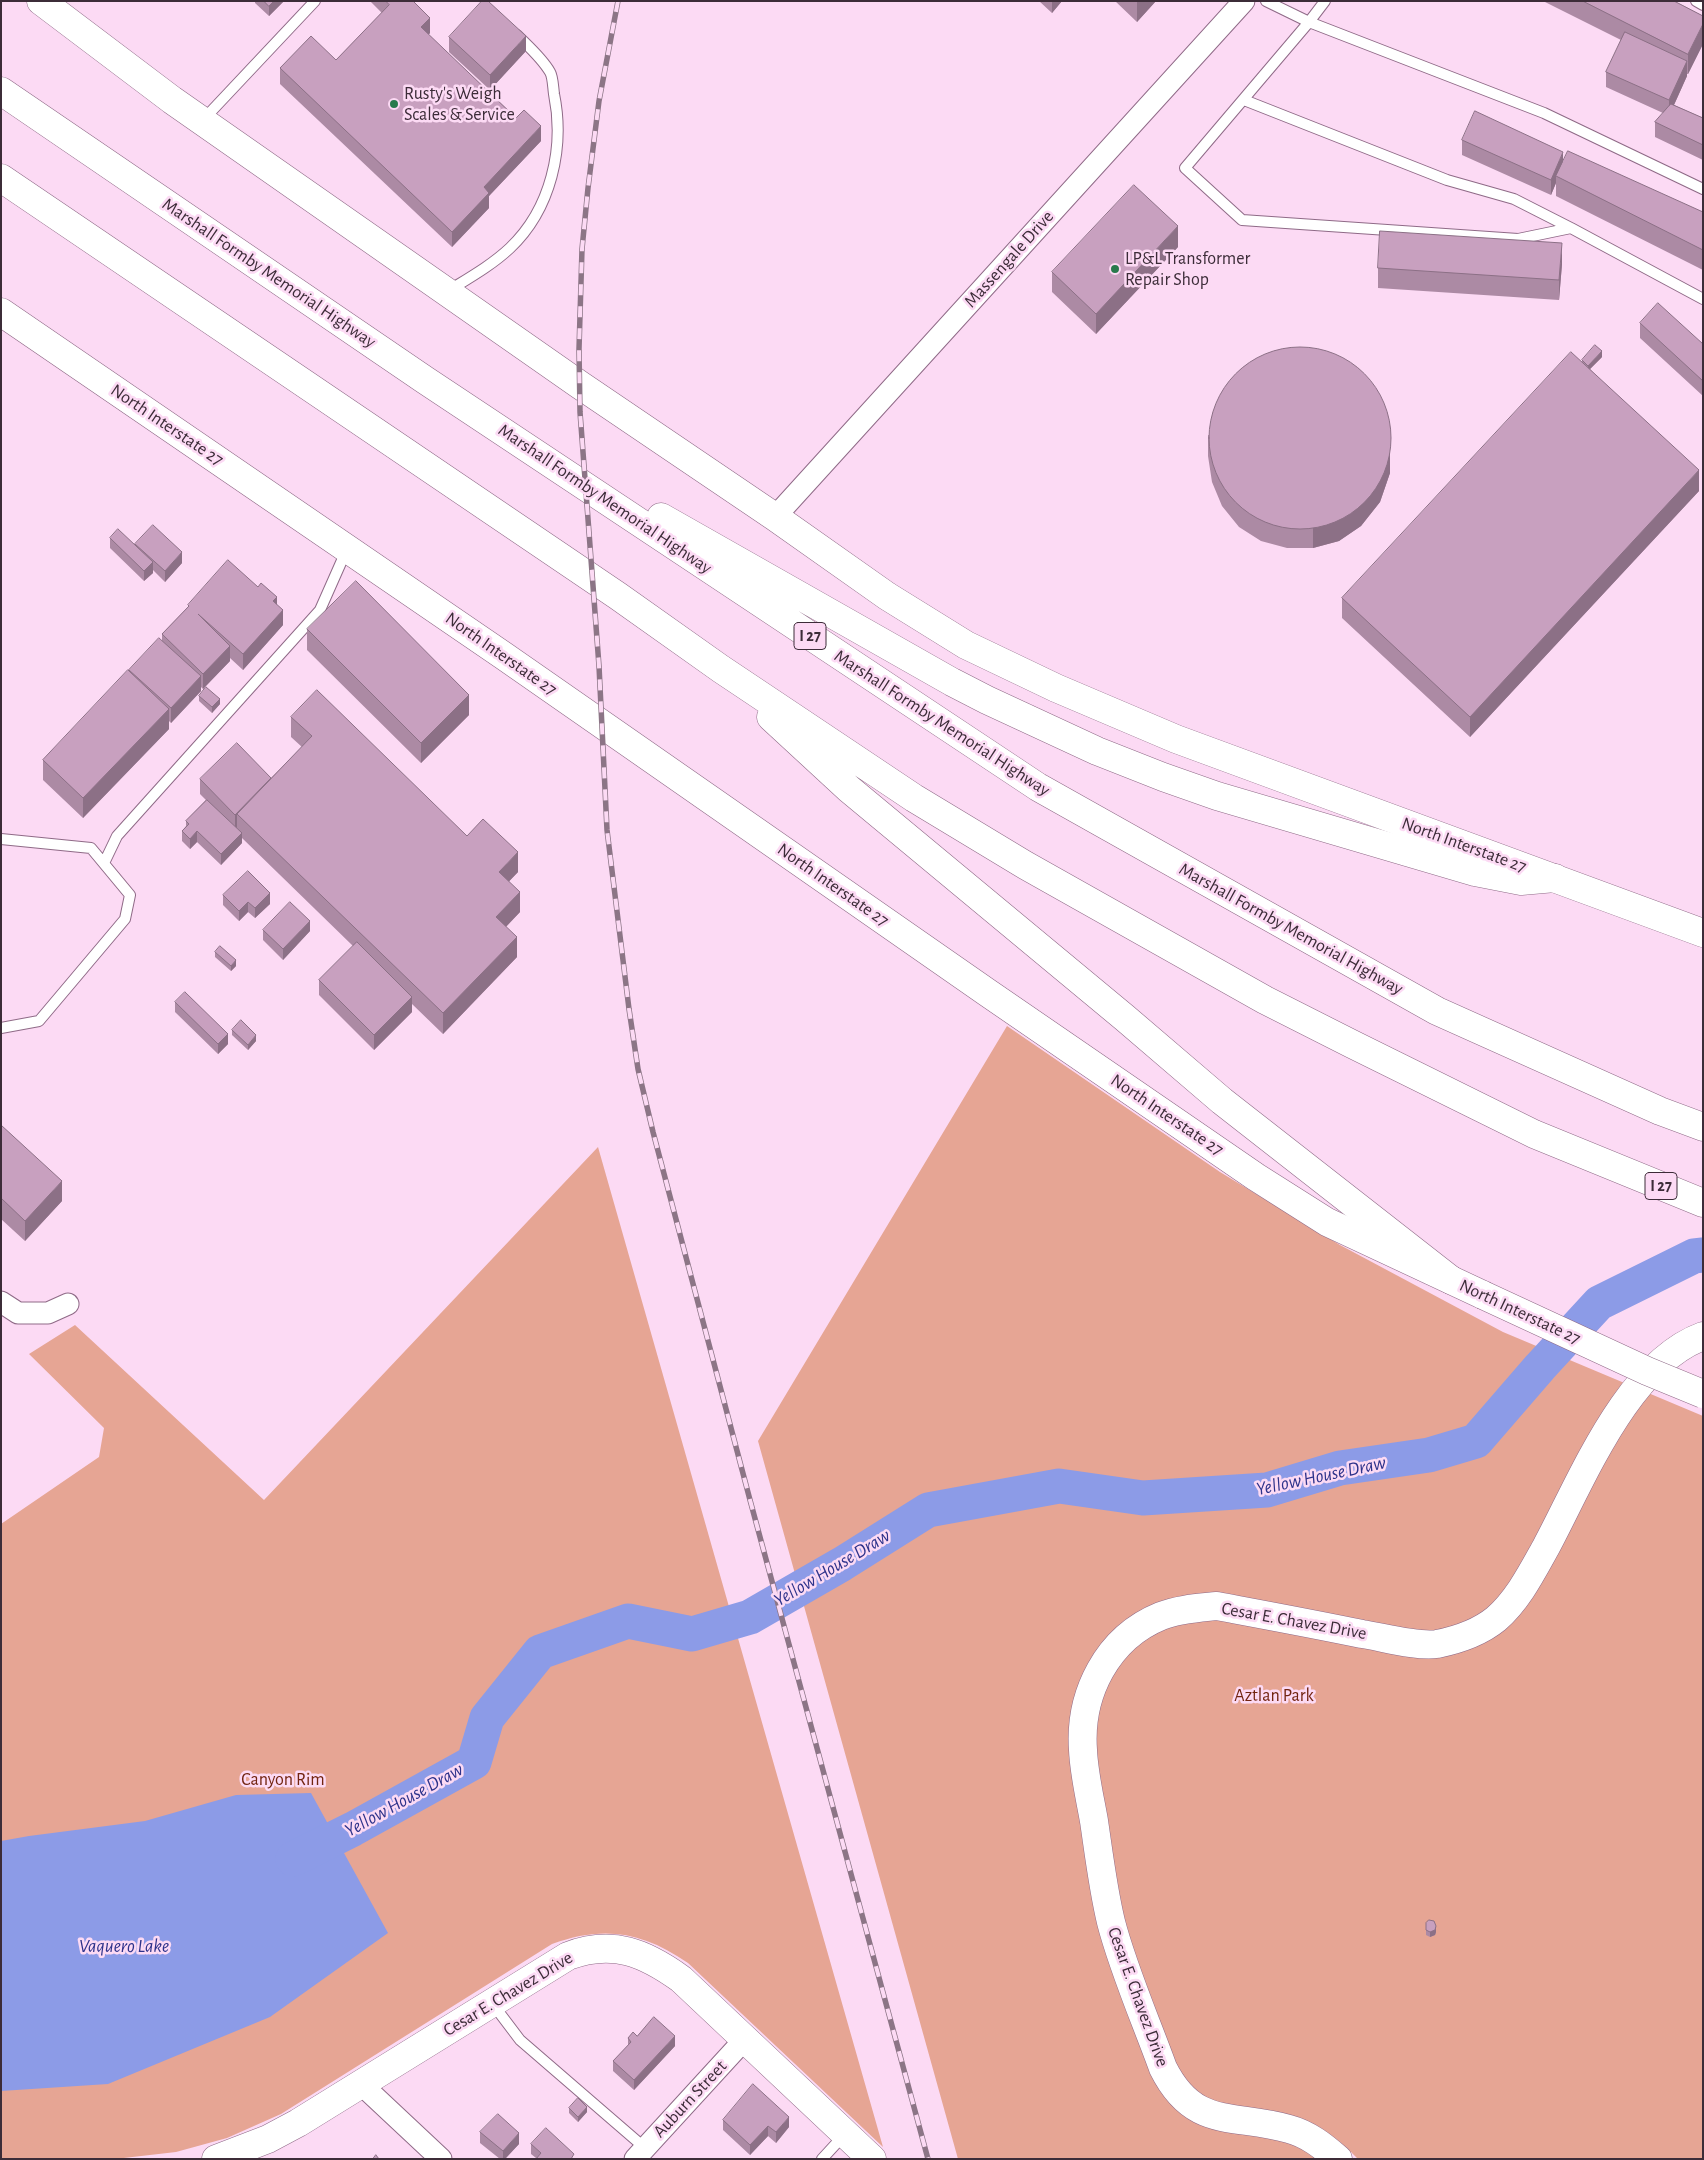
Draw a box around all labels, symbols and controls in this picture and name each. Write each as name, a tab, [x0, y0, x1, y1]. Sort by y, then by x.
place label: Rusty's Weigh Scales & Service	[404, 83, 515, 126]
marker: Rusty's Weigh Scales & Service	[388, 98, 400, 110]
street label: Marshall Formby Memorial Highway	[158, 193, 380, 353]
street label: Massengale Drive	[960, 206, 1058, 312]
place label: LP&L Transformer Repair Shop	[1125, 248, 1250, 290]
marker: LP&L Transformer Repair Shop	[1109, 263, 1121, 275]
street label: North Interstate 27	[107, 379, 227, 471]
street label: Marshall Formby Memorial Highway	[494, 419, 716, 579]
street label: North Interstate 27	[441, 608, 561, 700]
road number: I 27	[794, 622, 826, 650]
street label: Marshall Formby Memorial Highway	[830, 645, 1054, 801]
street label: North Interstate 27	[1399, 812, 1529, 878]
street label: North Interstate 27	[773, 839, 893, 931]
street label: Marshall Formby Memorial Highway	[1175, 858, 1407, 1000]
street label: North Interstate 27	[1107, 1069, 1227, 1161]
road number: I 27	[1645, 1172, 1677, 1200]
street label: North Interstate 27	[1456, 1274, 1584, 1350]
water label: Yellow House Draw	[1254, 1451, 1388, 1501]
water label: Yellow House Draw	[770, 1524, 894, 1612]
street label: Cesar E. Chavez Drive	[1220, 1598, 1368, 1644]
park label: Aztlan Park	[1234, 1685, 1314, 1707]
water label: Yellow House Draw	[341, 1758, 467, 1842]
park label: Canyon Rim	[241, 1769, 325, 1791]
street label: Cesar E. Chavez Drive	[1103, 1924, 1173, 2070]
water label: Vaquero Lake	[79, 1935, 169, 1957]
street label: Cesar E. Chavez Drive	[439, 1947, 577, 2041]
street label: Auburn Street	[649, 2056, 731, 2142]

